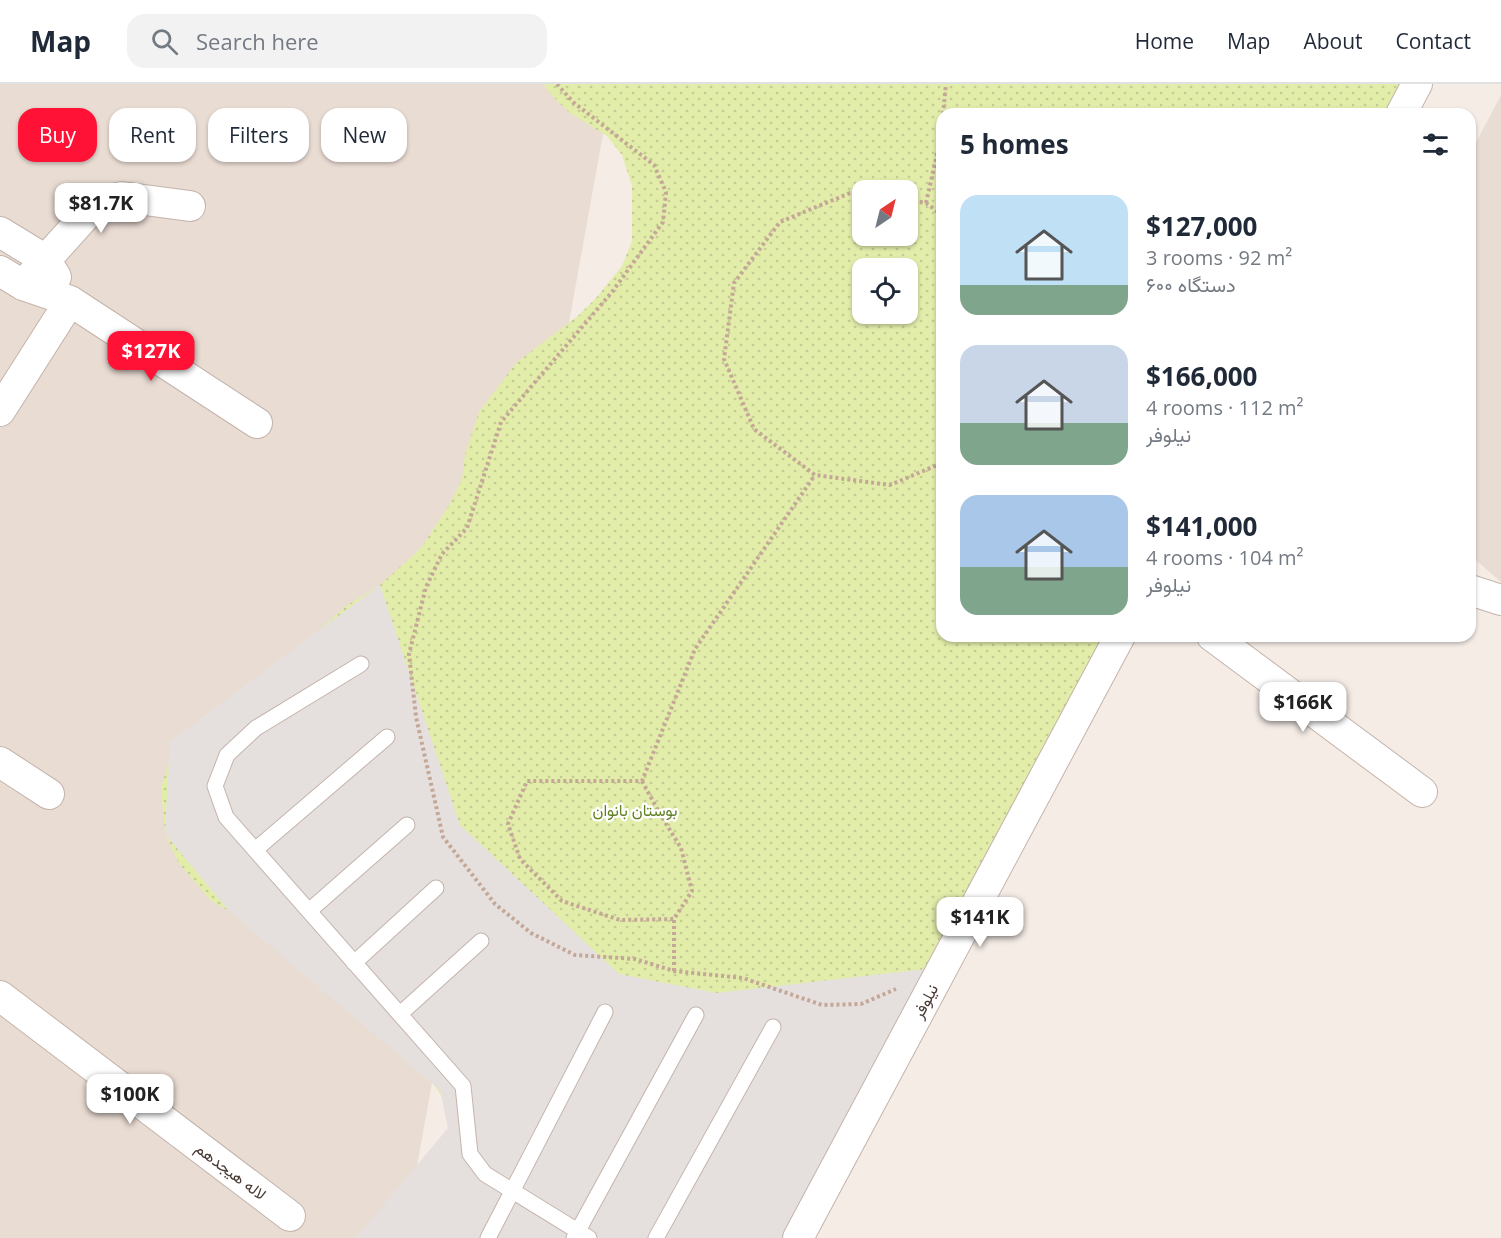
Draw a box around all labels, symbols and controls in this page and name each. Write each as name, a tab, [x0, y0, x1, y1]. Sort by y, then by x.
search box	[127, 14, 547, 68]
text: Map	[30, 22, 91, 60]
icon: search	[148, 25, 181, 58]
text: Search here	[196, 26, 319, 56]
text: Home	[1135, 27, 1194, 55]
text: Map	[1227, 27, 1270, 55]
text: About	[1303, 27, 1363, 55]
text: Contact	[1396, 27, 1471, 55]
chip: Buy	[18, 108, 97, 162]
chip: Rent	[109, 108, 196, 162]
chip: Filters	[208, 108, 309, 162]
chip: New	[321, 108, 407, 162]
text: 5 homes	[960, 126, 1069, 162]
icon: filters	[1419, 128, 1452, 161]
north arrow	[852, 180, 918, 246]
map controls	[852, 180, 918, 324]
pin: $81.7K	[52, 183, 150, 234]
text: $81.7K	[69, 189, 133, 216]
text: $127,000	[1146, 208, 1257, 244]
icon: home	[1008, 219, 1080, 291]
text: 3 rooms · 92 m²	[1146, 244, 1292, 271]
button: locate	[852, 258, 918, 324]
text: ۶۰۰ دستگاه	[1146, 271, 1236, 298]
pin: $127K	[109, 331, 193, 382]
text: $127K	[121, 337, 181, 364]
text: $166,000	[1146, 358, 1257, 394]
icon: home	[1008, 369, 1080, 441]
text: 4 rooms · 112 m²	[1146, 394, 1304, 421]
text: نیلوفر	[1146, 421, 1191, 448]
text: $141,000	[1146, 508, 1257, 544]
icon: home	[1008, 519, 1080, 591]
text: 4 rooms · 104 m²	[1146, 544, 1304, 571]
text: نیلوفر	[1146, 571, 1191, 598]
pin: $166K	[1261, 682, 1345, 733]
text: $166K	[1273, 688, 1333, 715]
park label: بوستان بانوان	[593, 799, 677, 821]
pin: $141K	[938, 897, 1022, 948]
text: $141K	[950, 903, 1010, 930]
street label: نیلوفر	[906, 980, 943, 1023]
pin: $100K	[88, 1074, 172, 1125]
text: $100K	[100, 1080, 160, 1107]
street label: لاله هیجدهم	[191, 1137, 271, 1205]

